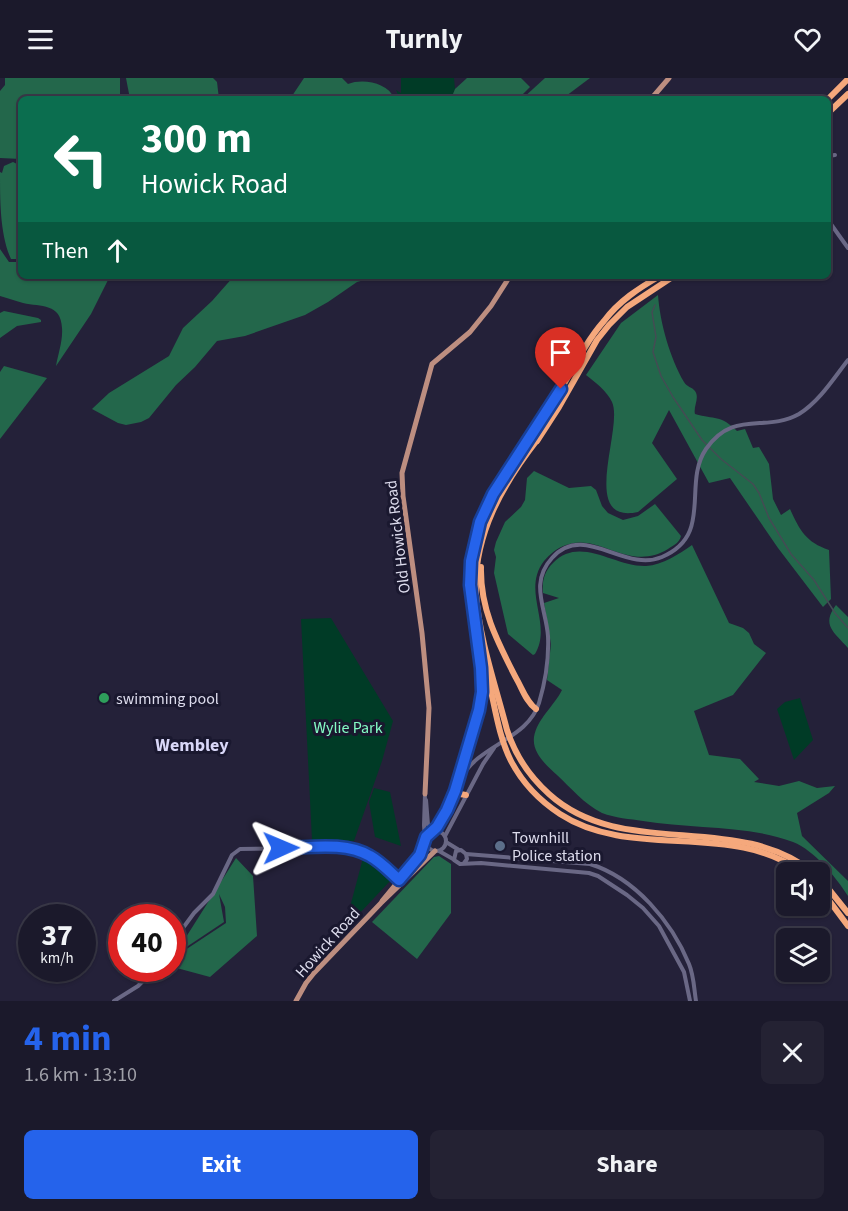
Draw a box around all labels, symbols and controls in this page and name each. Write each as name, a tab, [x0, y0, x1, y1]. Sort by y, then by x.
text: Turnly	[385, 20, 463, 59]
icon: menu	[24, 23, 57, 56]
icon: heart	[791, 23, 824, 56]
text: 300 m	[141, 109, 252, 169]
icon: left	[42, 120, 120, 198]
text: Howick Road	[141, 165, 288, 204]
icon: ahead	[101, 234, 134, 267]
text: Then	[42, 235, 89, 267]
pin	[535, 327, 586, 389]
icon: arrive	[544, 336, 577, 369]
street label: Old Howick Road	[380, 479, 416, 595]
place label: swimming pool	[116, 688, 219, 710]
marker: swimming pool	[97, 691, 111, 705]
park label: Wylie Park	[313, 717, 383, 739]
district label: Wembley	[155, 733, 229, 758]
position arrow	[249, 816, 313, 880]
place label: Townhill Police station	[512, 827, 602, 867]
marker: Townhill Police station	[493, 839, 507, 853]
map controls	[776, 862, 830, 982]
button: sound	[776, 862, 830, 916]
street label: Howick Road	[290, 903, 365, 982]
speed limit sign: 40	[108, 904, 186, 982]
text: 37	[41, 914, 73, 957]
button: layers	[776, 928, 830, 982]
text: km/h	[40, 948, 74, 969]
text: 4 min	[24, 1013, 112, 1064]
button: close	[761, 1021, 824, 1084]
text: 1.6 km · 13:10	[24, 1061, 137, 1089]
button: Exit	[24, 1130, 418, 1199]
button: Share	[430, 1130, 824, 1199]

